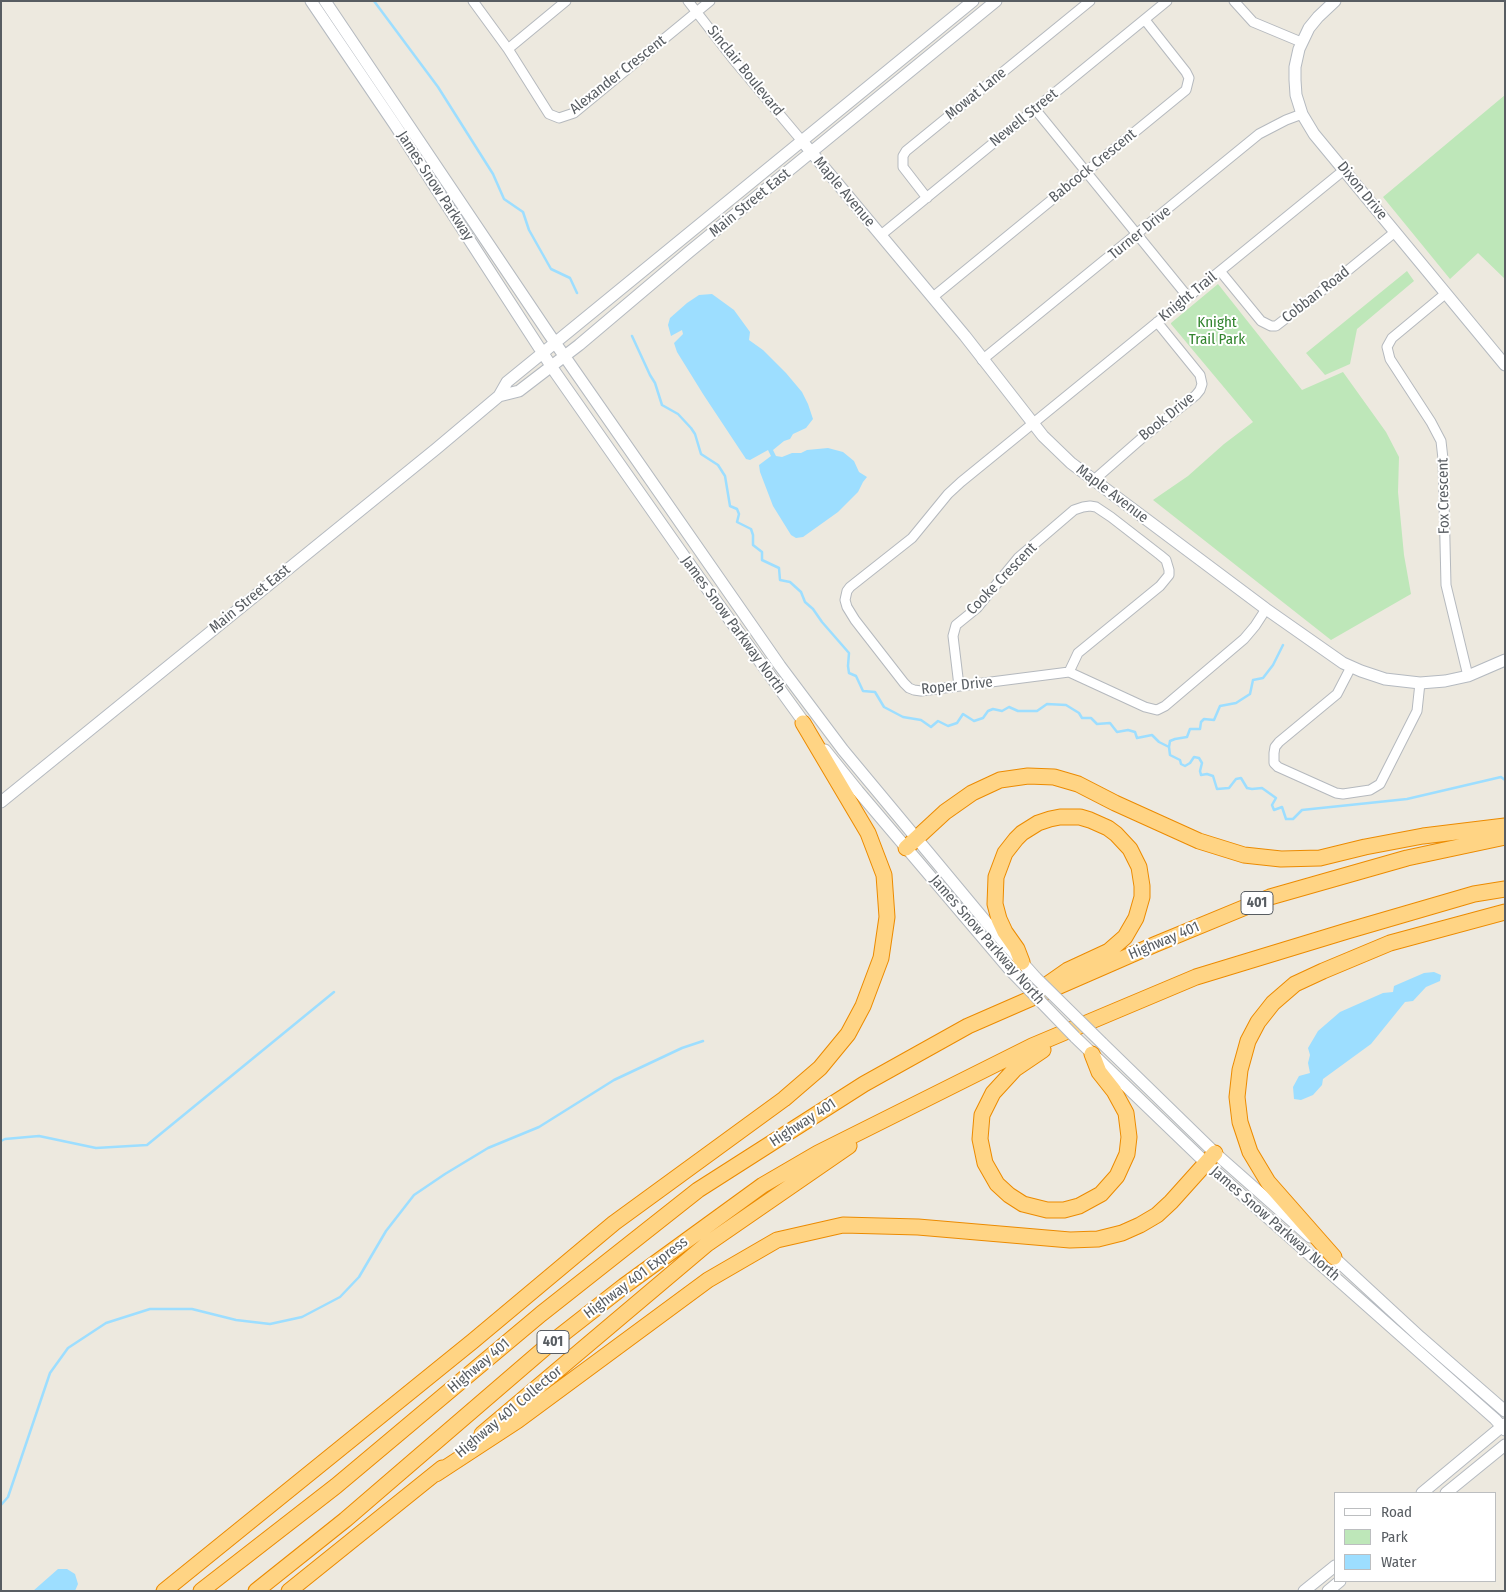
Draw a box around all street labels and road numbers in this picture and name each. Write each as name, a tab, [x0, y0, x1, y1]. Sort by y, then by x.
street label: Sinclair Boulevard	[703, 22, 787, 120]
street label: Alexander Crescent	[566, 32, 670, 118]
street label: Mowat Lane	[942, 64, 1010, 124]
street label: Newell Street	[986, 85, 1062, 151]
street label: Babcock Crescent	[1046, 125, 1140, 207]
street label: James Snow Parkway	[393, 128, 477, 244]
street label: Maple Avenue	[810, 153, 878, 231]
street label: Dixon Drive	[1333, 158, 1391, 224]
street label: Main Street East	[706, 165, 794, 241]
street label: Turner Drive	[1105, 202, 1175, 264]
street label: Cobban Road	[1279, 263, 1353, 327]
street label: Knight Trail	[1155, 268, 1221, 326]
street label: Book Drive	[1136, 389, 1198, 445]
street label: Fox Crescent	[1434, 458, 1454, 534]
street label: Maple Avenue	[1072, 461, 1152, 527]
street label: Cooke Crescent	[963, 539, 1041, 619]
street label: James Snow Parkway North	[677, 553, 789, 697]
street label: Main Street East	[206, 561, 294, 637]
street label: Roper Drive	[920, 673, 994, 699]
street label: James Snow Parkway North	[926, 872, 1048, 1008]
road number: 401	[1241, 891, 1273, 914]
street label: Highway 401	[1126, 918, 1202, 964]
street label: Highway 401	[767, 1095, 839, 1151]
street label: James Snow Parkway North	[1207, 1163, 1343, 1285]
street label: Highway 401 Express	[581, 1233, 691, 1323]
road number: 401	[537, 1330, 569, 1354]
street label: Highway 401	[444, 1335, 514, 1397]
street label: Highway 401 Collector	[452, 1362, 566, 1462]

